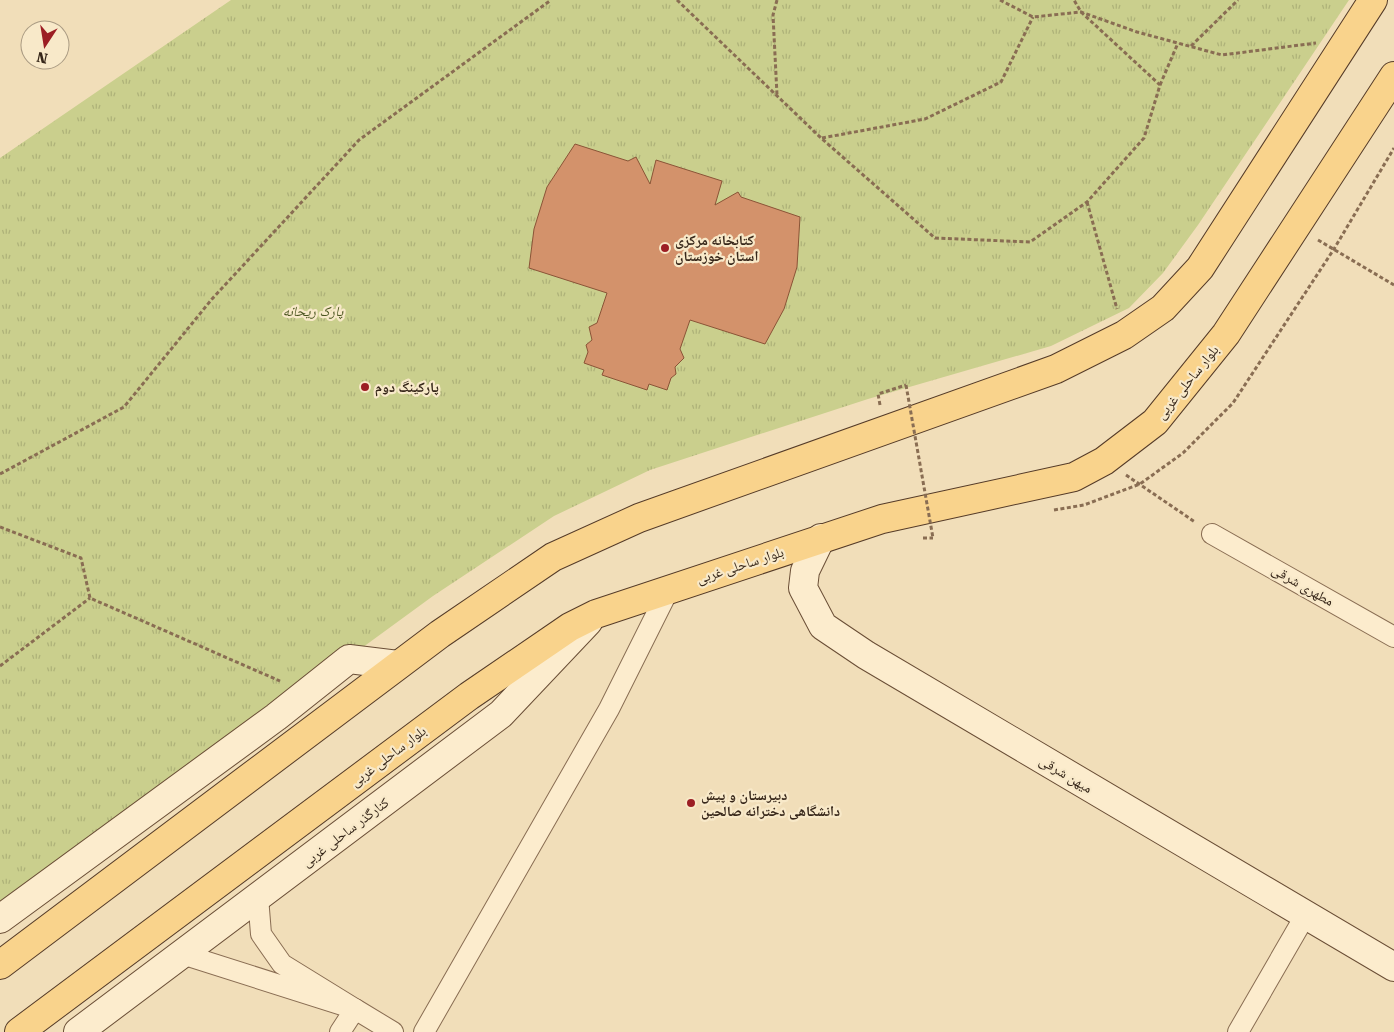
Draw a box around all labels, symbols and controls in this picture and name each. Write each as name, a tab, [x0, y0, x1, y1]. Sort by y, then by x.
north arrow	[20, 20, 70, 70]
text: N	[35, 49, 49, 67]
place label: کتابخانه مرکزی استان خوزستان	[675, 232, 758, 265]
marker: کتابخانه مرکزی استان خوزستان	[659, 242, 671, 254]
park label: پارک ریحانه	[283, 303, 344, 320]
street label: بلوار ساحلی غربی	[1152, 342, 1223, 423]
place label: پارکینگ دوم	[375, 379, 439, 397]
marker: پارکینگ دوم	[359, 381, 371, 393]
street label: بلوار ساحلی غربی	[694, 543, 786, 588]
street label: مطهری شرقی	[1269, 561, 1337, 610]
street label: بلوار ساحلی غربی	[347, 722, 430, 790]
street label: میهن شرقی	[1036, 752, 1095, 797]
place label: دبیرستان و پیش دانشگاهی دخترانه صالحین	[701, 787, 840, 820]
street label: کنارگذر ساحلی غربی	[298, 794, 392, 871]
marker: دبیرستان و پیش دانشگاهی دخترانه صالحین	[685, 797, 697, 809]

